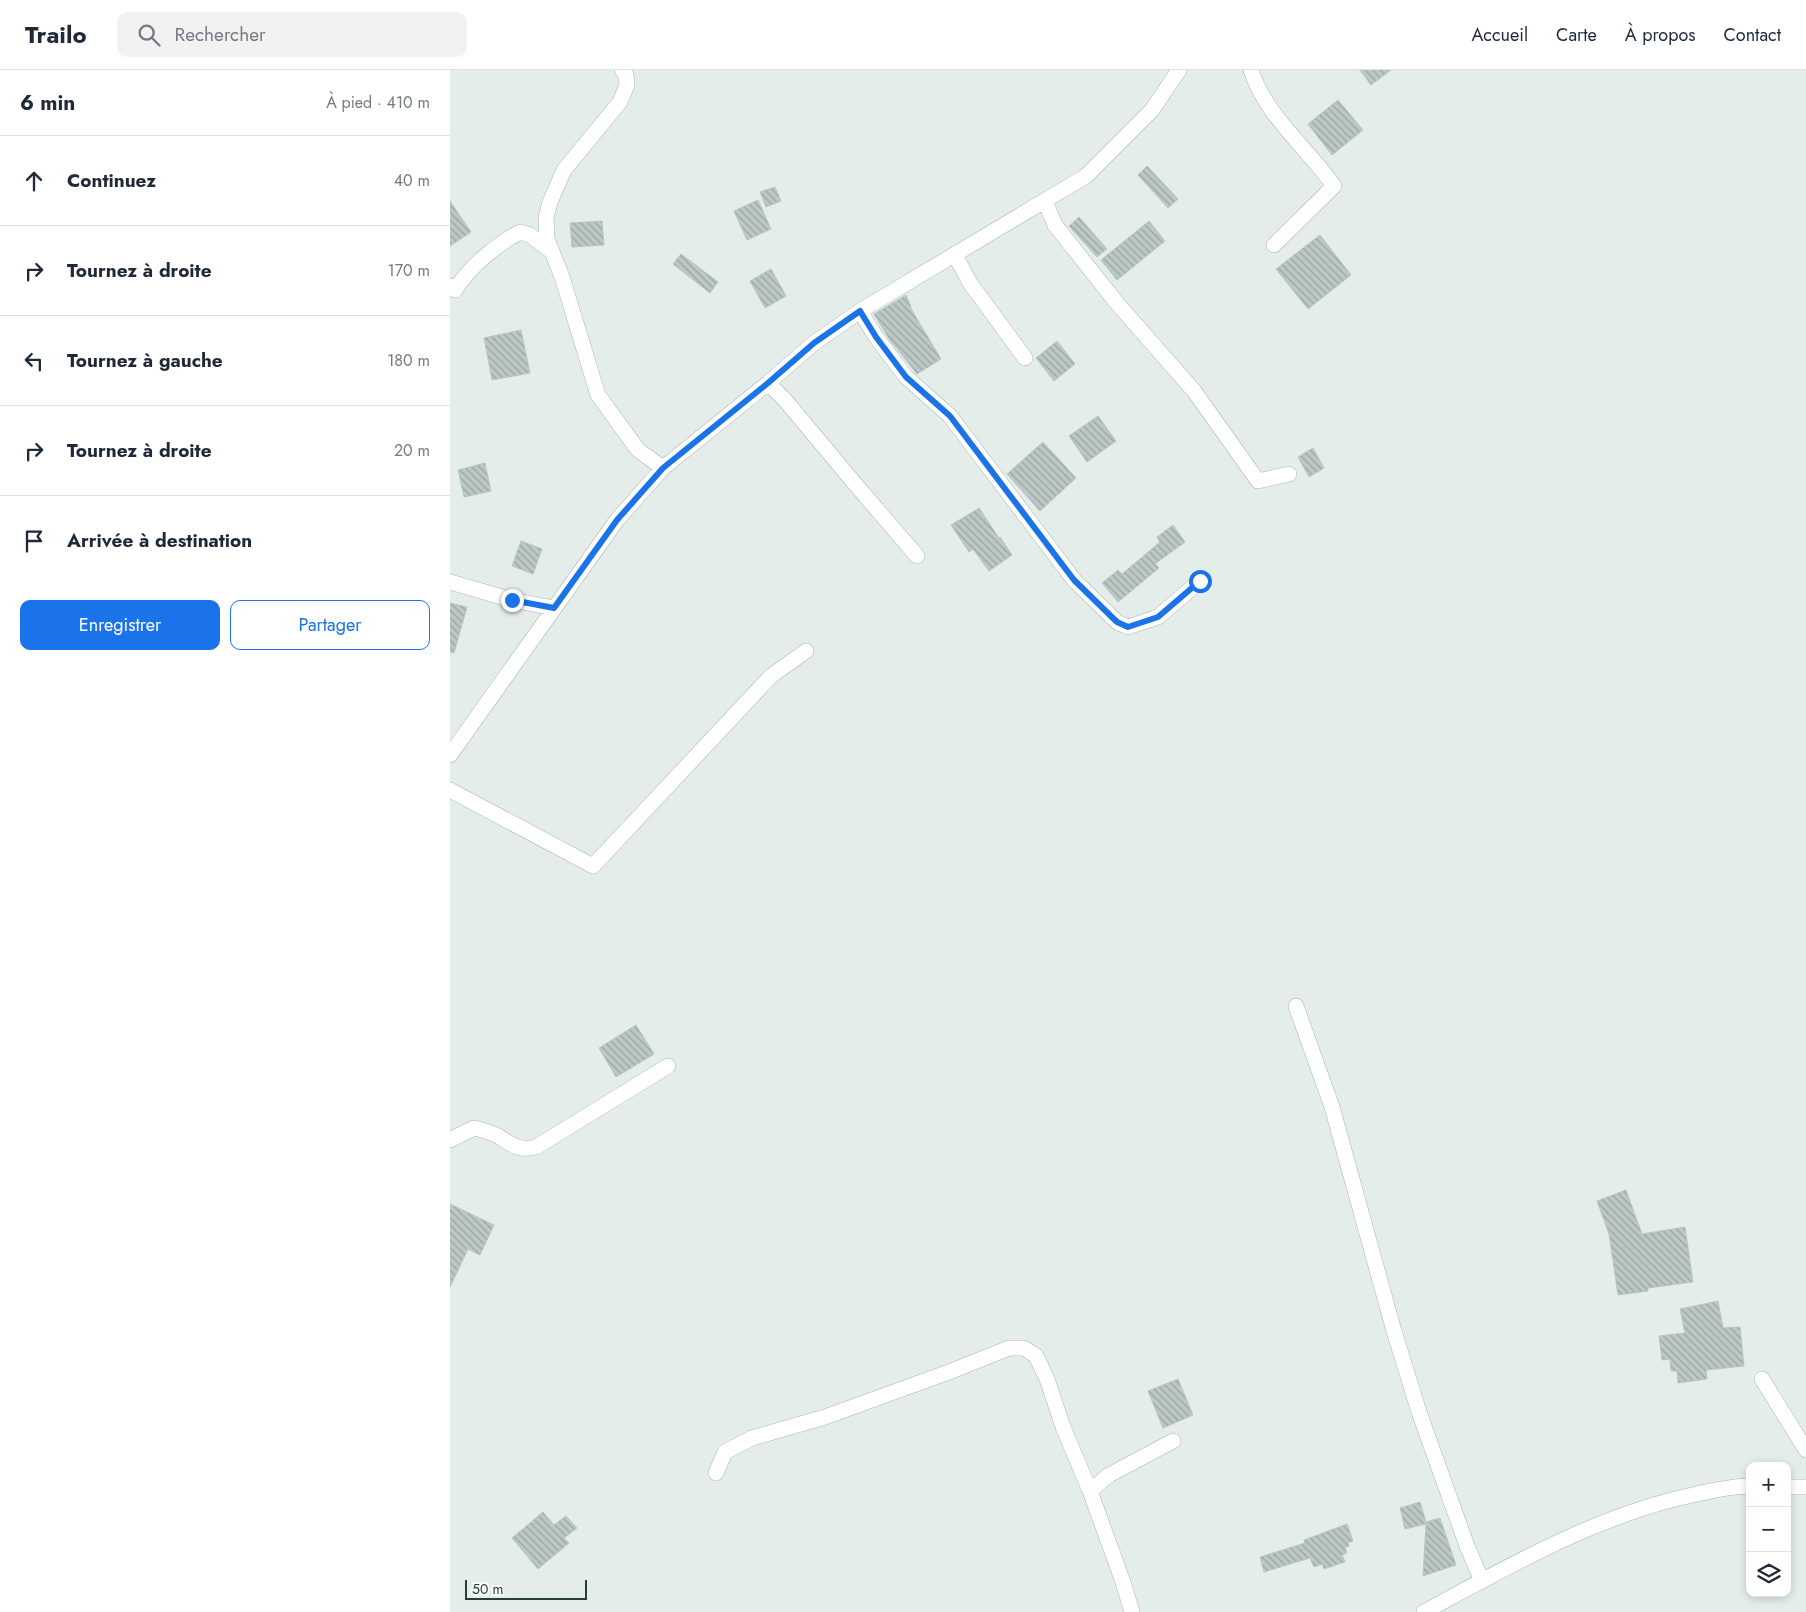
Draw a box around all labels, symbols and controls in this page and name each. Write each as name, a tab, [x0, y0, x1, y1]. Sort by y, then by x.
search box	[117, 12, 467, 57]
text: Trailo	[25, 17, 87, 52]
icon: search	[135, 21, 163, 49]
text: Rechercher	[175, 21, 265, 48]
text: Accueil	[1471, 22, 1528, 48]
text: Carte	[1556, 22, 1597, 48]
text: À propos	[1625, 22, 1695, 48]
text: Contact	[1723, 22, 1781, 48]
text: 6 min	[20, 88, 75, 118]
text: À pied · 410 m	[326, 91, 430, 114]
icon: ahead	[20, 167, 48, 195]
text: Continuez	[67, 167, 156, 194]
text: 40 m	[394, 169, 430, 192]
icon: right	[20, 257, 48, 285]
text: Tournez à droite	[67, 257, 212, 284]
text: 170 m	[388, 259, 430, 282]
icon: left	[20, 347, 48, 375]
text: Tournez à gauche	[67, 347, 223, 374]
text: 180 m	[387, 349, 430, 372]
icon: right	[20, 437, 48, 465]
text: Tournez à droite	[67, 437, 212, 464]
text: 20 m	[394, 439, 430, 462]
icon: arrive	[20, 527, 48, 555]
text: Arrivée à destination	[67, 527, 252, 554]
route start	[1189, 570, 1212, 593]
route end	[501, 589, 524, 612]
button: Enregistrer	[20, 600, 220, 650]
button: Partager	[230, 600, 430, 650]
map controls	[1746, 1462, 1791, 1597]
button: +	[1746, 1462, 1791, 1507]
button: −	[1746, 1507, 1791, 1552]
button: layers	[1746, 1552, 1791, 1597]
scale bar	[465, 1577, 588, 1600]
text: 50 m	[472, 1579, 503, 1599]

